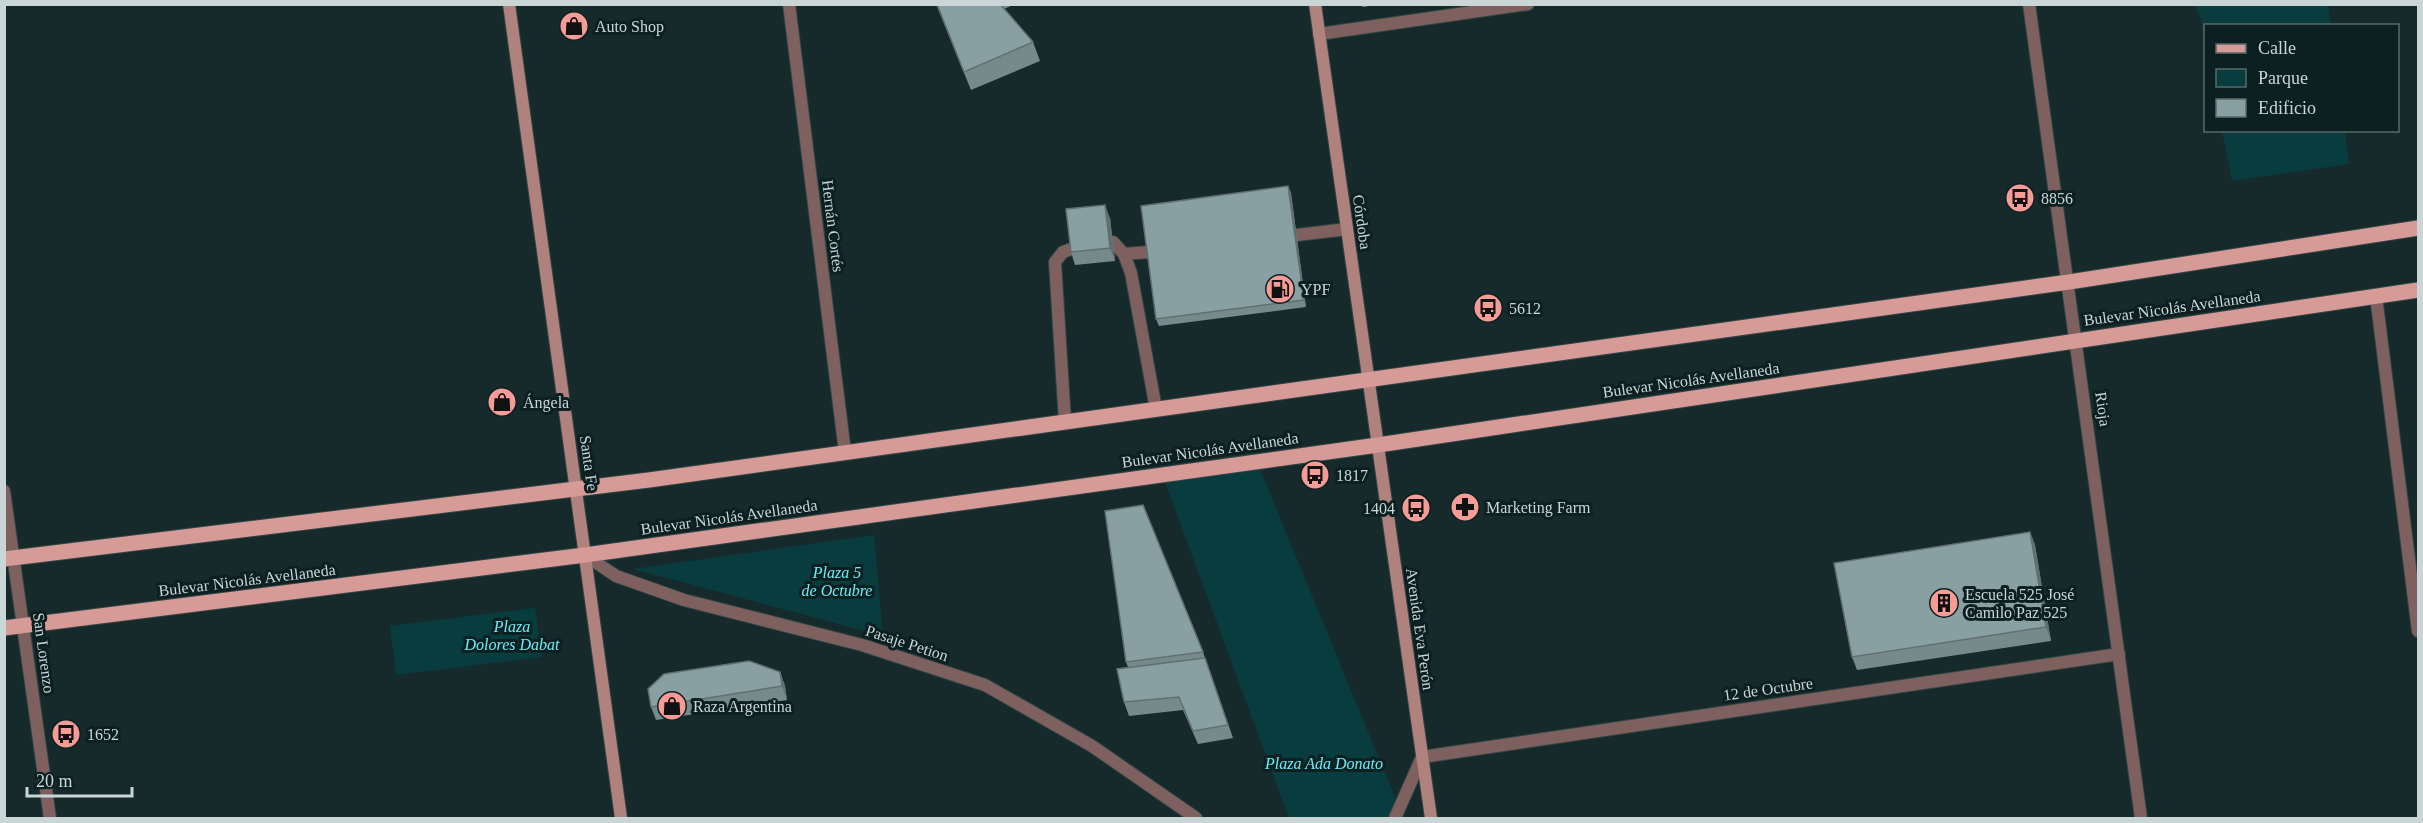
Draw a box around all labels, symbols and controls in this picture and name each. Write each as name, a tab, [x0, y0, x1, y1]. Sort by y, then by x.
shop icon: Auto Shop	[558, 10, 590, 42]
place label: Auto Shop	[595, 18, 664, 36]
legend	[2204, 24, 2399, 132]
text: Calle	[2258, 38, 2296, 58]
text: Parque	[2258, 68, 2308, 88]
text: Edificio	[2258, 98, 2316, 118]
street label: Hernán Cortés	[819, 179, 847, 273]
bus stop icon: 8856	[2004, 182, 2036, 214]
place label: 8856	[2041, 190, 2073, 207]
street label: Córdoba	[1350, 194, 1374, 250]
fuel station icon: YPF	[1264, 273, 1296, 305]
place label: YPF	[1301, 281, 1330, 298]
street label: Bulevar Nicolás Avellaneda	[2083, 287, 2261, 329]
bus stop icon: 5612	[1472, 292, 1504, 324]
place label: 5612	[1509, 300, 1541, 317]
street label: Bulevar Nicolás Avellaneda	[1602, 359, 1780, 401]
shop icon: Ángela	[486, 386, 518, 418]
street label: Rioja	[2091, 391, 2114, 427]
place label: Ángela	[523, 393, 569, 412]
street label: Bulevar Nicolás Avellaneda	[1121, 429, 1299, 471]
street label: Santa Fe	[577, 434, 601, 492]
bus stop icon: 1817	[1299, 459, 1331, 491]
place label: 1817	[1336, 467, 1368, 484]
pharmacy icon: Marketing Farm	[1449, 491, 1481, 523]
bus stop icon: 1404	[1400, 492, 1432, 524]
street label: Bulevar Nicolás Avellaneda	[640, 496, 818, 538]
place label: Marketing Farm	[1486, 499, 1591, 517]
place label: 1404	[1363, 500, 1395, 517]
street label: Bulevar Nicolás Avellaneda	[157, 561, 337, 599]
park label: Plaza 5 de Octubre	[802, 564, 872, 599]
street label: Avenida Eva Perón	[1403, 567, 1437, 691]
place label: Escuela 525 José Camilo Paz 525	[1965, 586, 2074, 621]
building icon: Escuela 525 José Camilo Paz 525	[1928, 587, 1960, 619]
street label: San Lorenzo	[30, 612, 58, 694]
park label: Plaza Dolores Dabat	[464, 618, 560, 653]
street label: Pasaje Petion	[863, 622, 950, 665]
street label: 12 de Octubre	[1722, 674, 1814, 704]
shop icon: Raza Argentina	[656, 690, 688, 722]
place label: Raza Argentina	[693, 698, 792, 716]
bus stop icon: 1652	[50, 718, 82, 750]
place label: 1652	[87, 726, 119, 743]
park label: Plaza Ada Donato	[1264, 755, 1383, 772]
scale bar	[27, 760, 132, 798]
text: 20 m	[36, 771, 73, 791]

